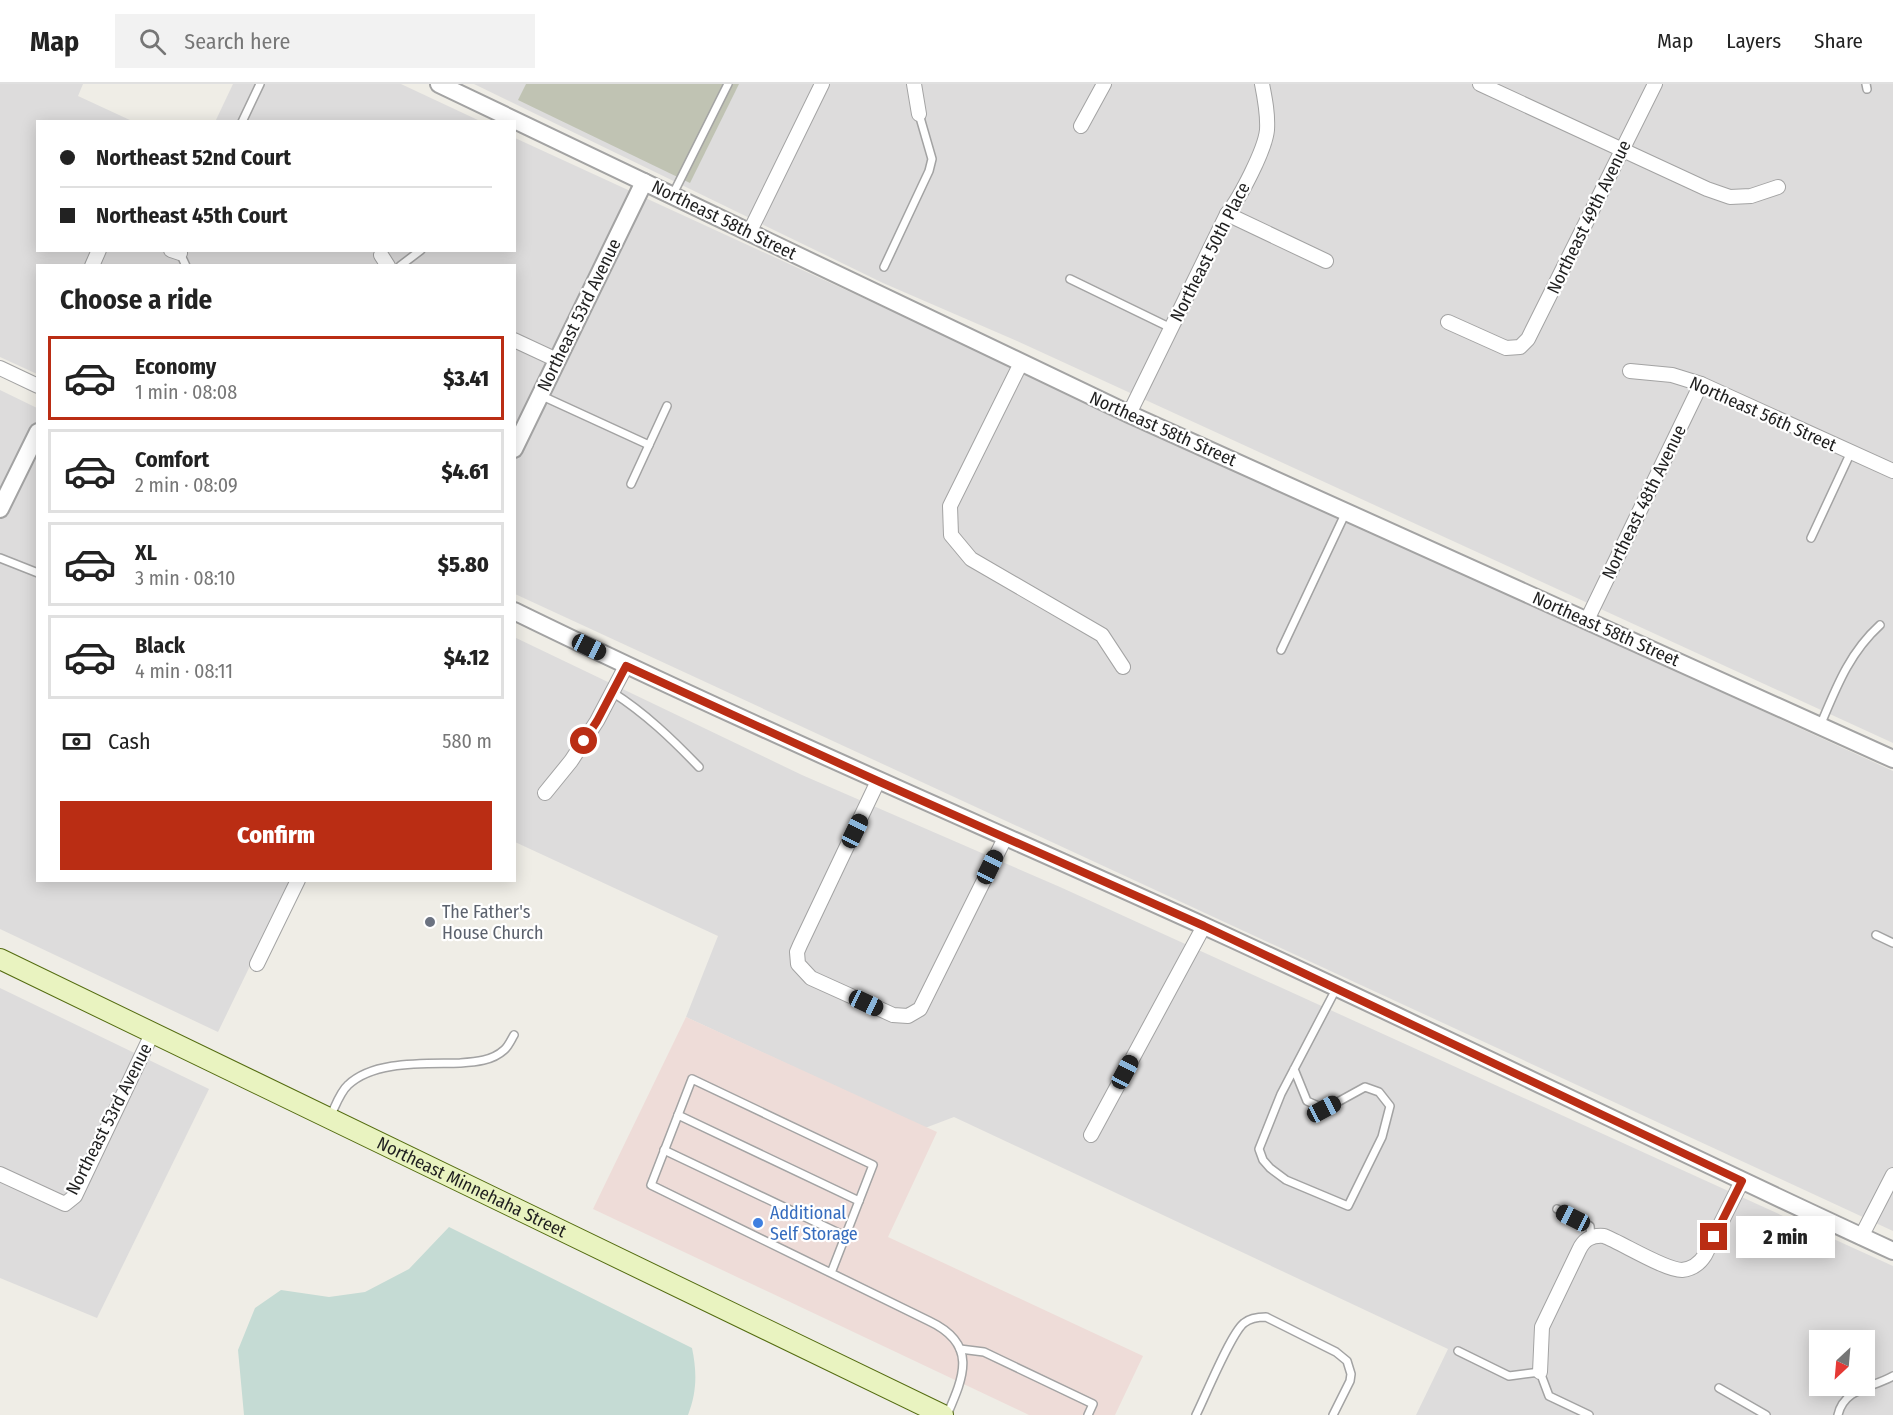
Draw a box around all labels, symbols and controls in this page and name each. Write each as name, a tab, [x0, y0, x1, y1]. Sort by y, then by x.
search box	[115, 14, 535, 68]
text: Map	[30, 25, 79, 58]
icon: search	[136, 25, 169, 58]
text: Search here	[184, 28, 290, 55]
text: Map	[1657, 28, 1693, 54]
text: Layers	[1726, 28, 1781, 54]
text: Share	[1814, 28, 1863, 54]
street label: Northeast 49th Avenue	[1542, 137, 1636, 297]
text: Northeast 52nd Court	[96, 144, 291, 171]
street label: Northeast 58th Street	[648, 175, 800, 265]
street label: Northeast 50th Place	[1165, 179, 1255, 325]
text: Northeast 45th Court	[96, 202, 288, 229]
street label: Northeast 53rd Avenue	[532, 235, 626, 395]
text: Choose a ride	[60, 284, 212, 316]
icon: car	[63, 351, 117, 405]
text: Economy	[135, 353, 216, 380]
text: $3.41	[443, 365, 489, 392]
street label: Northeast 56th Street	[1686, 372, 1840, 456]
text: 1 min · 08:08	[135, 380, 237, 404]
street label: Northeast 58th Street	[1086, 387, 1240, 471]
street label: Northeast 48th Avenue	[1597, 421, 1691, 583]
icon: car	[63, 444, 117, 498]
text: Comfort	[135, 446, 209, 473]
text: $4.61	[441, 458, 489, 485]
text: 2 min · 08:09	[135, 473, 238, 497]
icon: car	[63, 537, 117, 591]
text: XL	[135, 539, 157, 566]
text: $5.80	[438, 551, 489, 578]
text: 3 min · 08:10	[135, 566, 235, 590]
street label: Northeast 58th Street	[1529, 587, 1683, 671]
icon: car	[63, 630, 117, 684]
car	[569, 631, 609, 663]
text: Black	[135, 632, 185, 659]
text: $4.12	[444, 644, 489, 671]
text: 4 min · 08:11	[135, 659, 233, 683]
icon: cash	[60, 725, 93, 758]
route start	[570, 727, 597, 754]
text: Cash	[108, 728, 151, 755]
text: 580 m	[442, 729, 492, 753]
button: Confirm	[60, 801, 492, 870]
car	[839, 811, 871, 851]
car	[974, 847, 1006, 887]
place label: The Father's House Church	[442, 901, 543, 944]
marker: The Father's House Church	[423, 915, 437, 929]
car	[846, 987, 886, 1019]
street label: Northeast 53rd Avenue	[61, 1039, 157, 1199]
car	[1109, 1052, 1141, 1092]
car	[1304, 1093, 1344, 1125]
street label: Northeast Minnehaha Street	[373, 1132, 570, 1242]
place label: Additional Self Storage	[770, 1202, 858, 1245]
car	[1553, 1202, 1593, 1234]
marker: Additional Self Storage	[751, 1216, 765, 1230]
callout: 2 min	[1735, 1216, 1834, 1258]
route end	[1700, 1223, 1727, 1250]
text: 2 min	[1763, 1225, 1808, 1249]
north arrow	[1809, 1330, 1875, 1396]
map controls	[1809, 1330, 1875, 1396]

